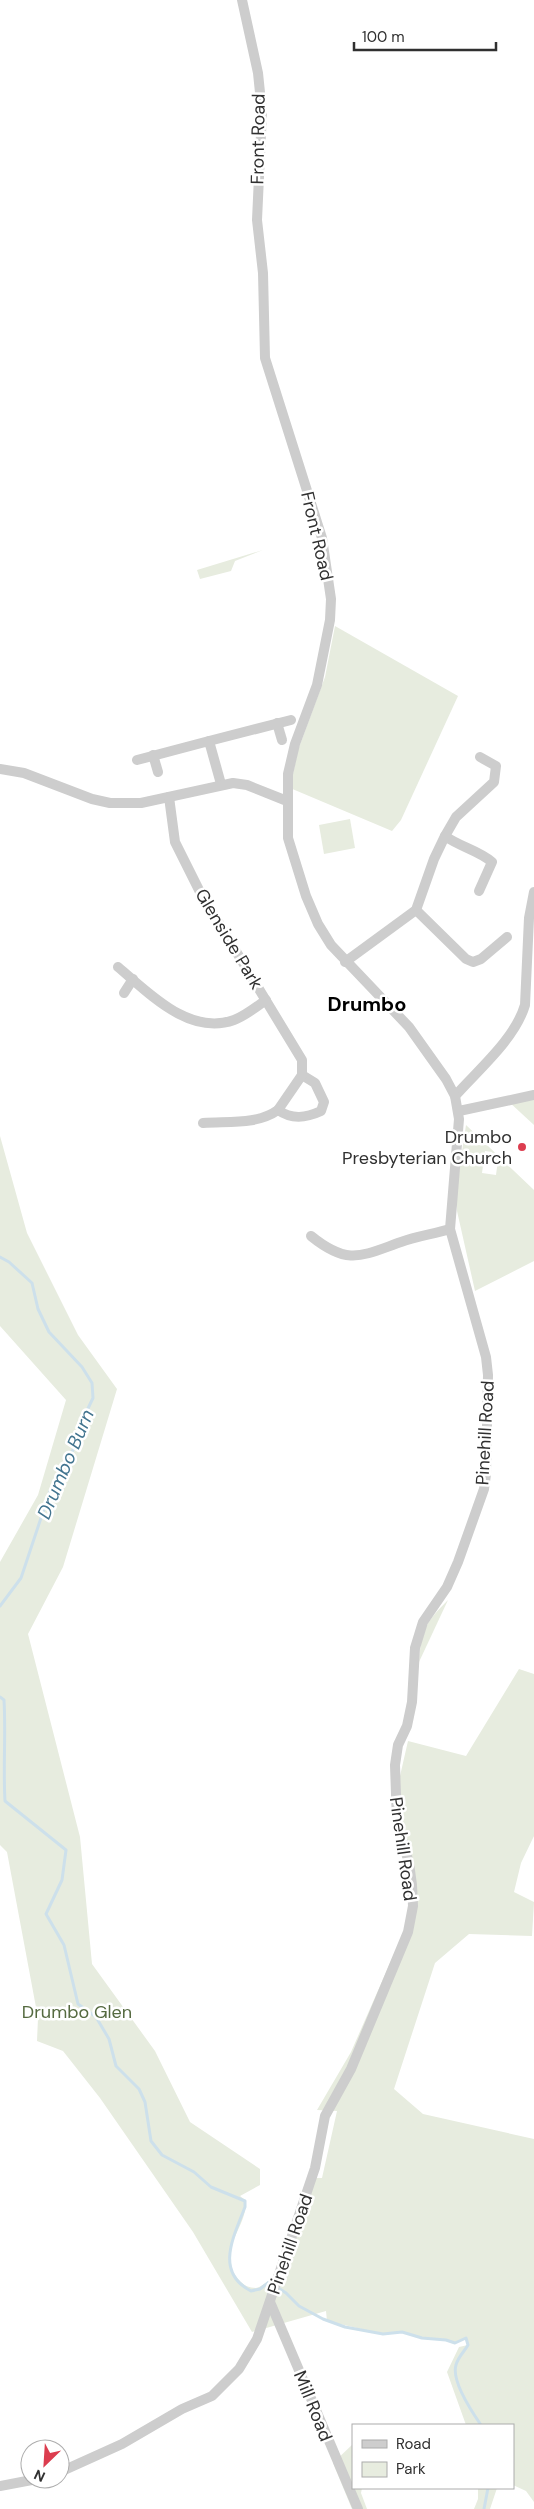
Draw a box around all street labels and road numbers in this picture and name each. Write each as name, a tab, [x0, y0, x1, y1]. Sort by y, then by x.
street label: Front Road	[245, 93, 271, 185]
street label: Front Road	[295, 489, 339, 583]
street label: Glenside Park	[190, 884, 268, 994]
street label: Pinehill Road	[470, 1380, 500, 1486]
street label: Pinehill Road	[384, 1795, 422, 1903]
street label: Pinehill Road	[262, 2191, 318, 2297]
street label: Mill Road	[288, 2367, 338, 2445]

